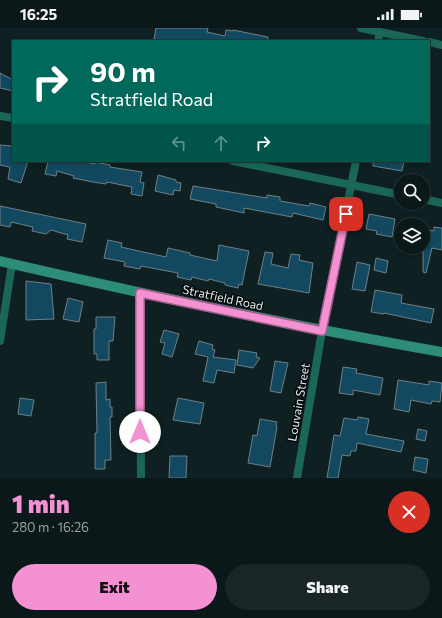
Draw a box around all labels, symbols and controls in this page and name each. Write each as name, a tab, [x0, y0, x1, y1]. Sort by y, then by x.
text: 16:25	[20, 5, 57, 23]
text: 90 m	[90, 54, 156, 88]
icon: right	[24, 56, 76, 108]
text: Stratfield Road	[90, 88, 213, 110]
icon: left	[168, 132, 190, 154]
icon: ahead	[210, 132, 232, 154]
icon: right	[252, 132, 274, 154]
map controls	[394, 174, 430, 254]
button: search	[394, 174, 430, 210]
pin	[329, 197, 363, 231]
icon: arrive	[335, 203, 357, 225]
button: layers	[394, 218, 430, 254]
street label: Stratfield Road	[181, 282, 265, 312]
street label: Louvain Street	[284, 362, 312, 442]
position arrow	[119, 411, 161, 453]
text: 1 min	[12, 489, 70, 518]
button: close	[388, 491, 430, 533]
text: 280 m · 16:26	[12, 519, 89, 535]
button: Exit	[12, 564, 217, 610]
button: Share	[225, 564, 430, 610]

